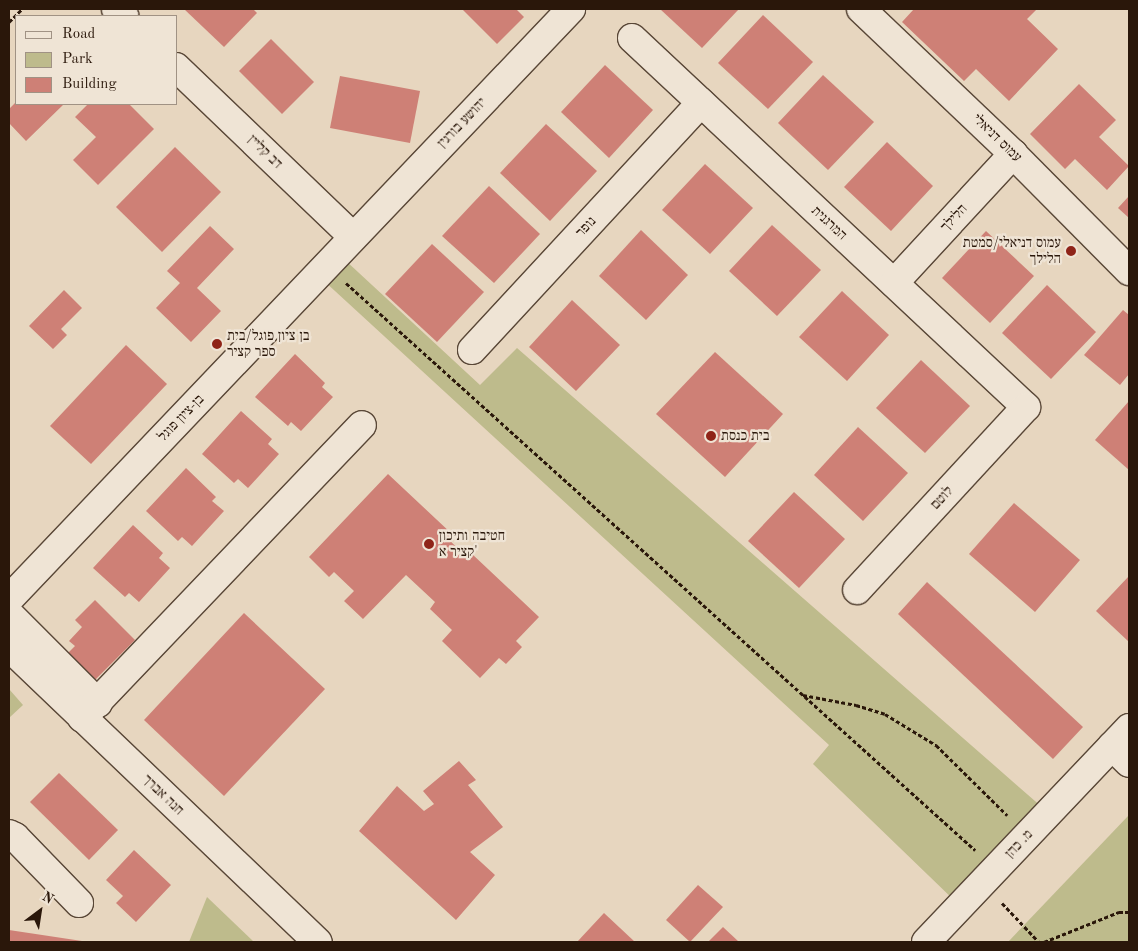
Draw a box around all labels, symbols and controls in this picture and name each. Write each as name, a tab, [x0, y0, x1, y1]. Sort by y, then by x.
legend	[15, 15, 178, 105]
text: Road	[62, 27, 95, 42]
text: Park	[62, 52, 93, 67]
text: Building	[62, 77, 117, 92]
street label: יהושע בורגין	[434, 94, 490, 152]
street label: עמוס דניאלי	[969, 110, 1025, 166]
street label: דב קליין	[244, 131, 286, 173]
street label: הלילך	[937, 201, 971, 235]
street label: המרגנית	[808, 202, 850, 244]
street label: נופר	[572, 213, 600, 241]
place label: עמוס דניאלי/סמטת הלילך	[963, 235, 1061, 268]
marker: עמוס דניאלי/סמטת הלילך	[1065, 245, 1077, 257]
place label: בן ציון פוגל/בית ספר קציר	[227, 328, 309, 361]
marker: בן ציון פוגל/בית ספר קציר	[211, 338, 223, 350]
street label: בן-ציון פוגל	[154, 391, 208, 445]
place label: בית כנסת	[721, 428, 769, 444]
marker: בית כנסת	[705, 430, 717, 442]
street label: לוטם	[927, 483, 957, 513]
place label: חטיבה ותיכון קציר א'	[439, 528, 505, 560]
marker: חטיבה ותיכון קציר א'	[423, 538, 435, 550]
street label: חנה אברך	[139, 771, 187, 819]
street label: מ. כהן	[1002, 826, 1036, 862]
north arrow	[15, 886, 65, 936]
text: N	[40, 889, 56, 907]

